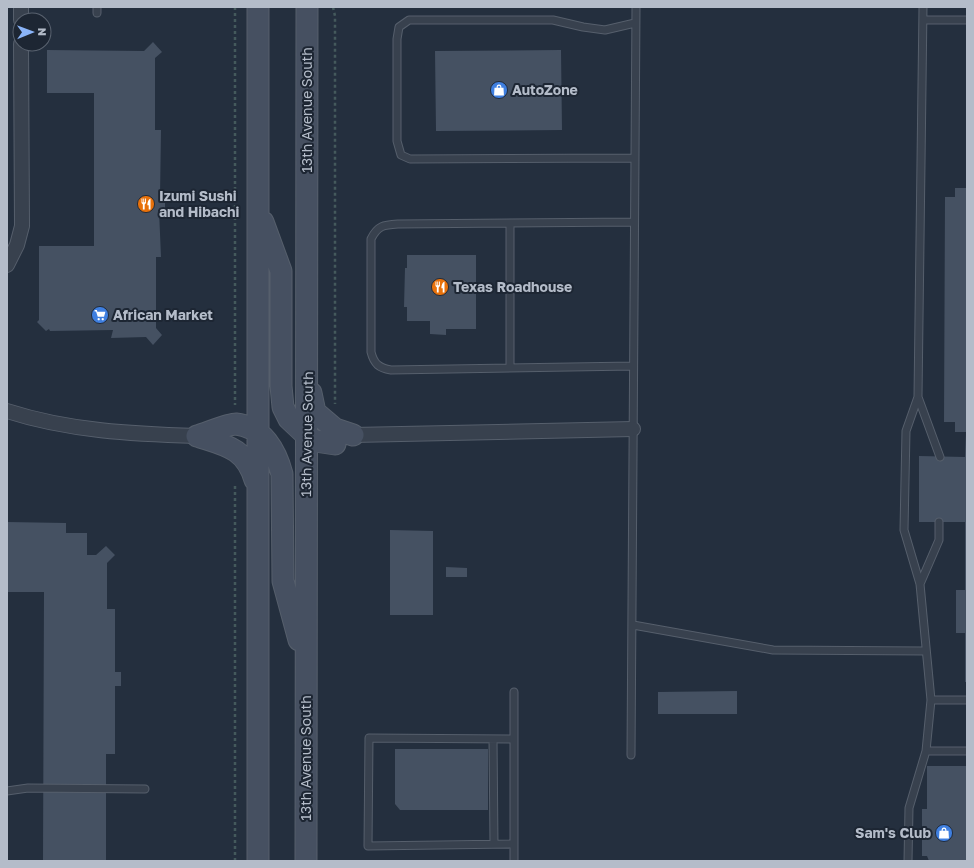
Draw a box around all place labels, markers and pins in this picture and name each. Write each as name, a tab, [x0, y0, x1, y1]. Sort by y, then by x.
shop icon: AutoZone	[489, 80, 509, 100]
place label: AutoZone	[512, 81, 578, 98]
place label: Izumi Sushi and Hibachi	[159, 187, 239, 220]
restaurant icon: Izumi Sushi and Hibachi	[136, 194, 156, 214]
restaurant icon: Texas Roadhouse	[430, 277, 450, 297]
place label: Texas Roadhouse	[453, 278, 572, 295]
supermarket icon: African Market	[90, 305, 110, 325]
place label: African Market	[113, 306, 213, 323]
shop icon: Sam's Club	[934, 823, 954, 843]
place label: Sam's Club	[855, 824, 931, 841]

